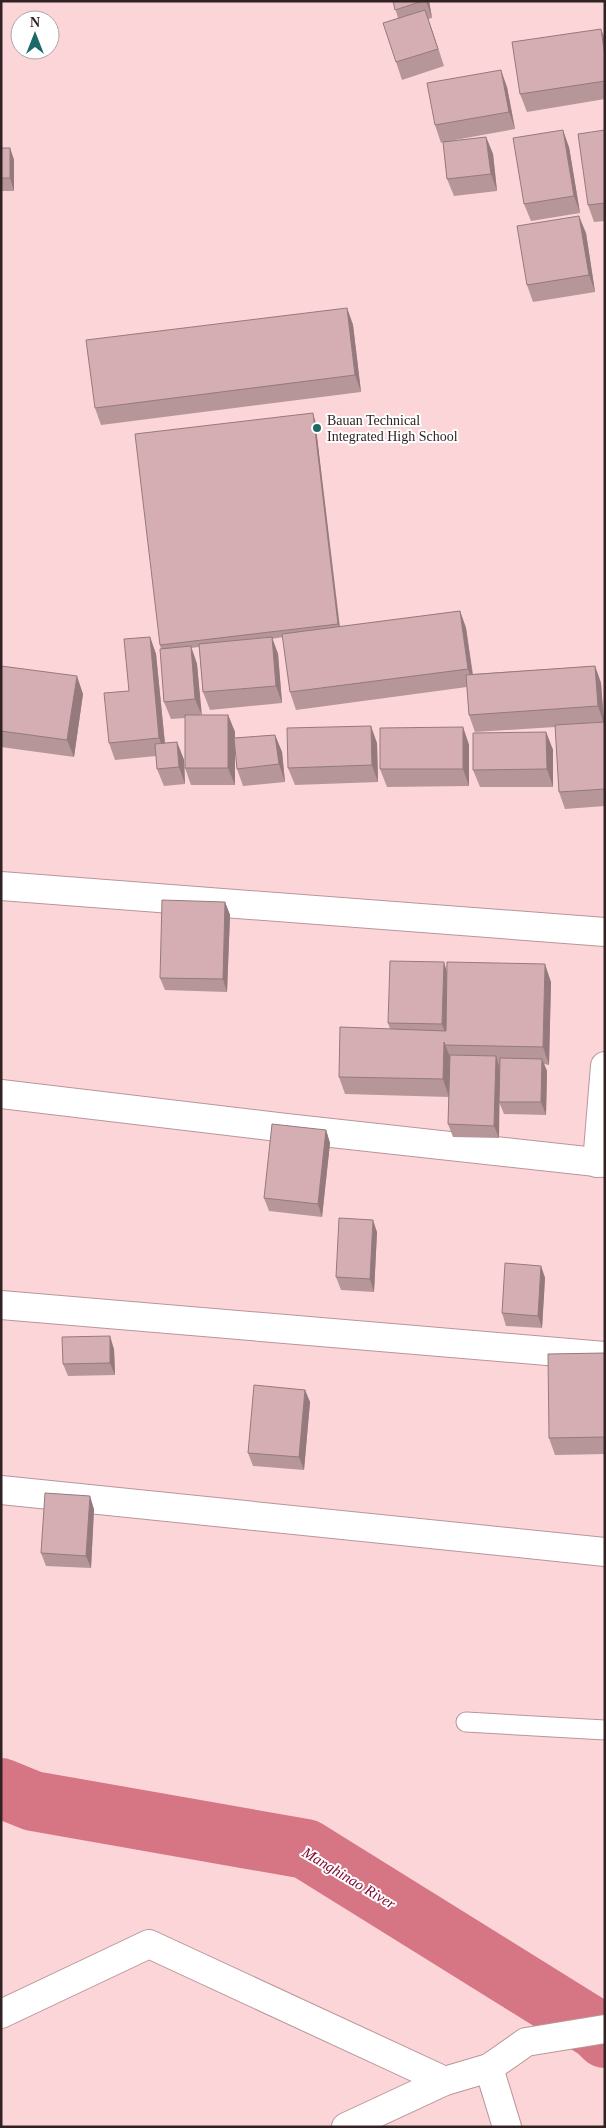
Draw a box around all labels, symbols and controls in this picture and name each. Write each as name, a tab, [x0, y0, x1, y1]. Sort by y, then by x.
north arrow	[10, 10, 60, 60]
text: N	[30, 15, 40, 30]
place label: Bauan Technical Integrated High School	[327, 413, 458, 444]
marker: Bauan Technical Integrated High School	[311, 422, 323, 434]
water label: Manghinao River	[299, 1843, 398, 1912]

